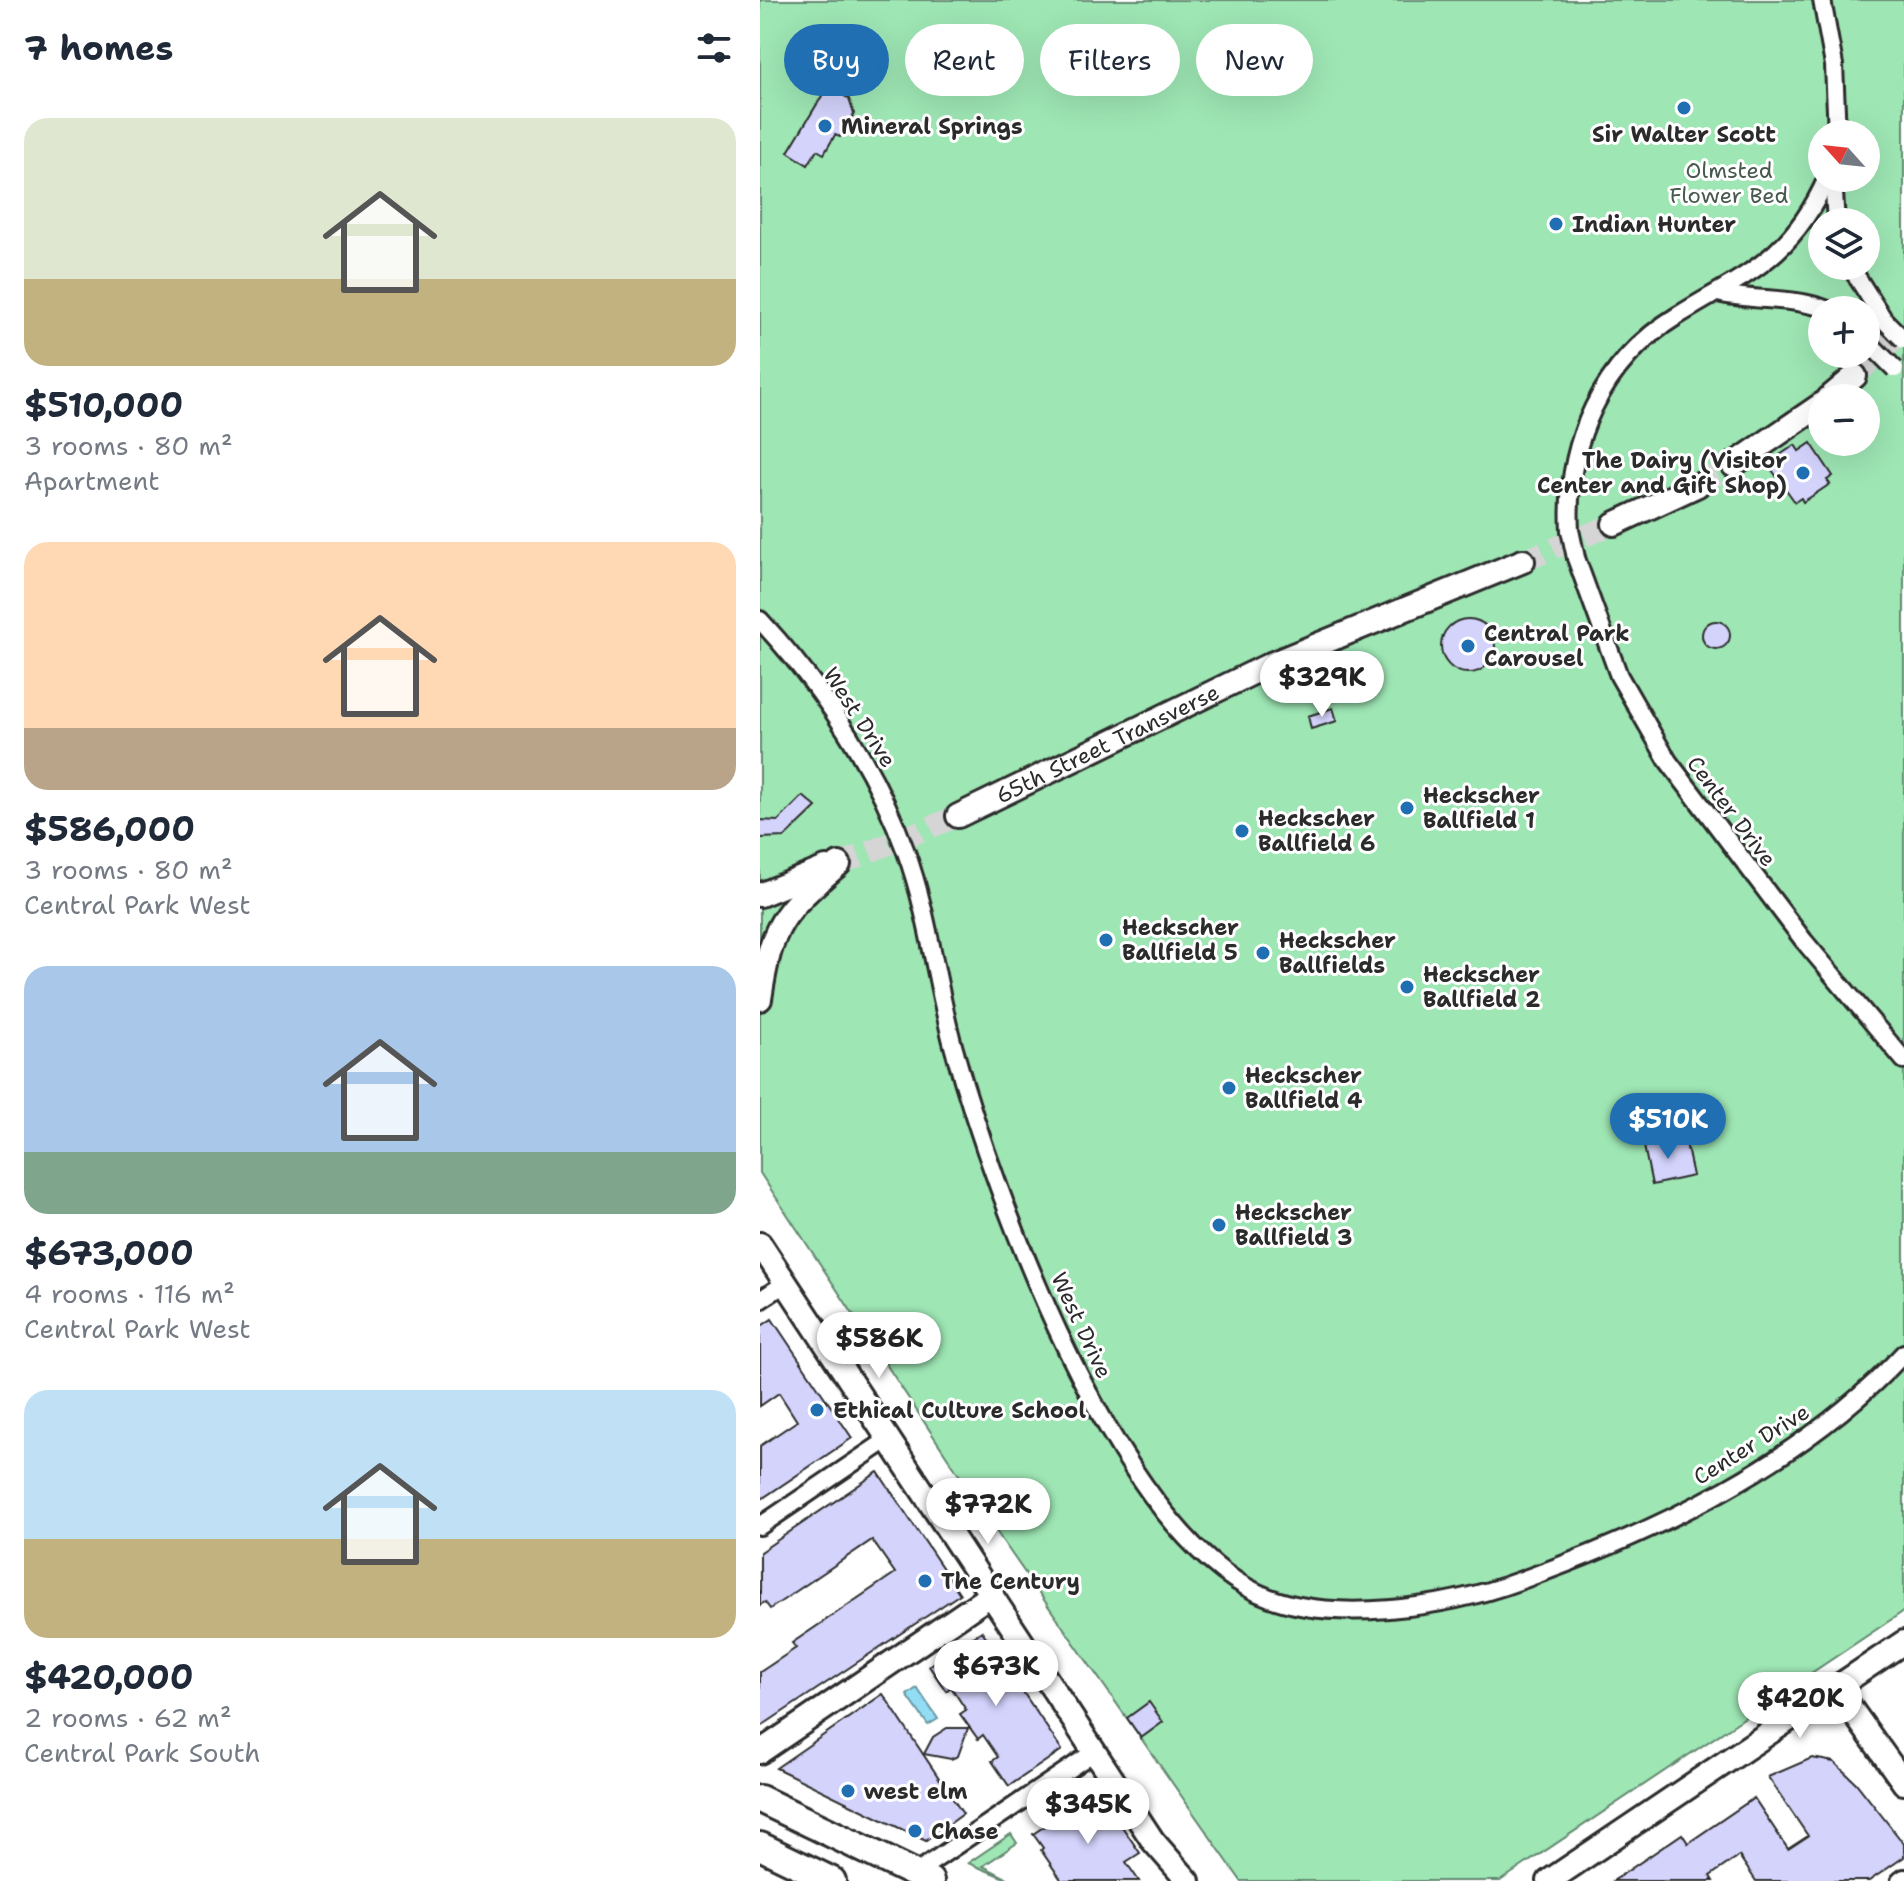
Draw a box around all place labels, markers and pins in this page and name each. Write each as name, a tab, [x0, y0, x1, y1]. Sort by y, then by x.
marker: Sir Walter Scott	[1675, 99, 1693, 117]
place label: Mineral Springs	[841, 112, 1023, 141]
marker: Mineral Springs	[816, 117, 834, 135]
place label: Sir Walter Scott	[1592, 120, 1776, 149]
place label: Indian Hunter	[1572, 210, 1736, 239]
marker: Indian Hunter	[1547, 215, 1565, 233]
place label: The Dairy (Visitor Center and Gift Shop)	[1537, 446, 1787, 500]
marker: The Dairy (Visitor Center and Gift Shop)	[1794, 464, 1812, 482]
place label: Central Park Carousel	[1484, 619, 1630, 673]
marker: Central Park Carousel	[1459, 637, 1477, 655]
pin: $329K	[1266, 651, 1378, 719]
place label: Heckscher Ballfield 1	[1423, 781, 1540, 835]
marker: Heckscher Ballfield 1	[1398, 799, 1416, 817]
place label: Heckscher Ballfield 6	[1258, 804, 1375, 858]
marker: Heckscher Ballfield 6	[1233, 822, 1251, 840]
place label: Heckscher Ballfield 5	[1122, 913, 1239, 967]
place label: Heckscher Ballfields	[1279, 926, 1396, 980]
marker: Heckscher Ballfield 5	[1097, 931, 1115, 949]
marker: Heckscher Ballfields	[1254, 944, 1272, 962]
place label: Heckscher Ballfield 2	[1423, 960, 1540, 1014]
marker: Heckscher Ballfield 2	[1398, 978, 1416, 996]
place label: Heckscher Ballfield 4	[1245, 1061, 1363, 1115]
marker: Heckscher Ballfield 4	[1220, 1079, 1238, 1097]
pin: $510K	[1612, 1093, 1724, 1161]
place label: Heckscher Ballfield 3	[1235, 1198, 1352, 1252]
marker: Heckscher Ballfield 3	[1210, 1216, 1228, 1234]
pin: $586K	[823, 1312, 935, 1380]
place label: Ethical Culture School	[833, 1396, 1086, 1425]
marker: Ethical Culture School	[808, 1401, 826, 1419]
pin: $772K	[932, 1478, 1044, 1546]
place label: The Century	[941, 1567, 1080, 1596]
marker: The Century	[916, 1572, 934, 1590]
pin: $673K	[940, 1640, 1052, 1708]
pin: $420K	[1744, 1672, 1856, 1740]
place label: west elm	[864, 1777, 968, 1806]
pin: $345K	[1032, 1778, 1144, 1846]
marker: west elm	[839, 1782, 857, 1800]
place label: Chase	[931, 1817, 999, 1846]
marker: Chase	[906, 1822, 924, 1840]

